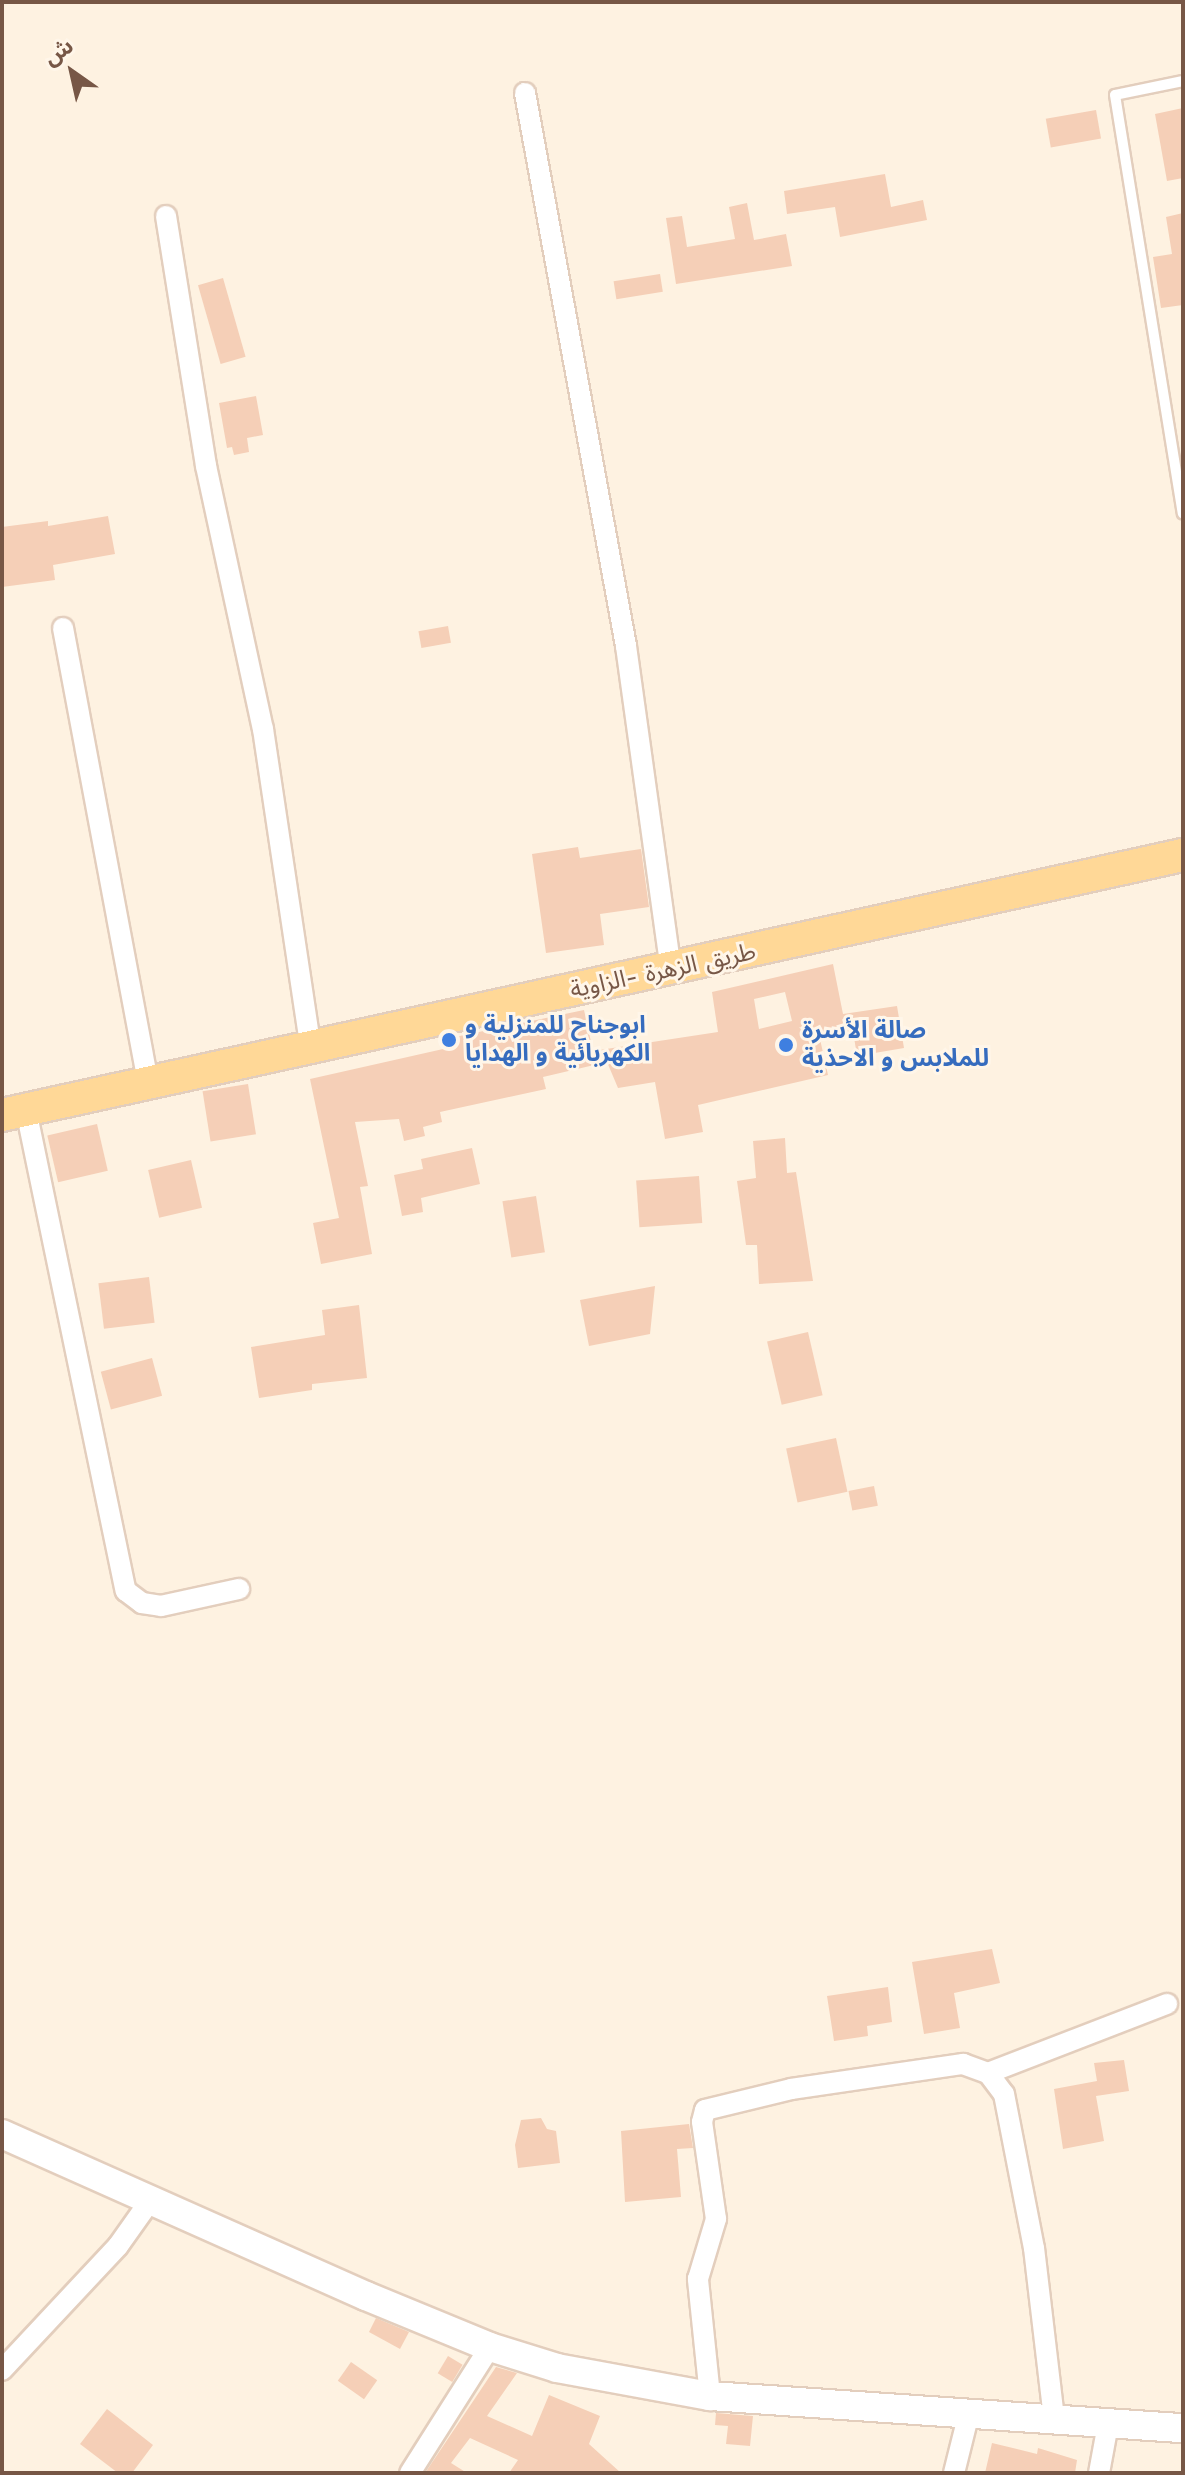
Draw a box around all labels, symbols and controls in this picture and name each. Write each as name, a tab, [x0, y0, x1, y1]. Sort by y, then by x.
north arrow	[32, 32, 112, 112]
text: ش	[39, 33, 78, 70]
street label: طريق الزهرة -الزاوية	[568, 937, 758, 1005]
place label: ابوجناح للمنزلية و الكهربائية و الهدايا	[465, 1012, 650, 1068]
place label: صالة الأسرة للملابس و الاحذية	[802, 1017, 989, 1073]
marker: ابوجناح للمنزلية و الكهربائية و الهدايا	[440, 1031, 458, 1049]
marker: صالة الأسرة للملابس و الاحذية	[777, 1036, 795, 1054]

